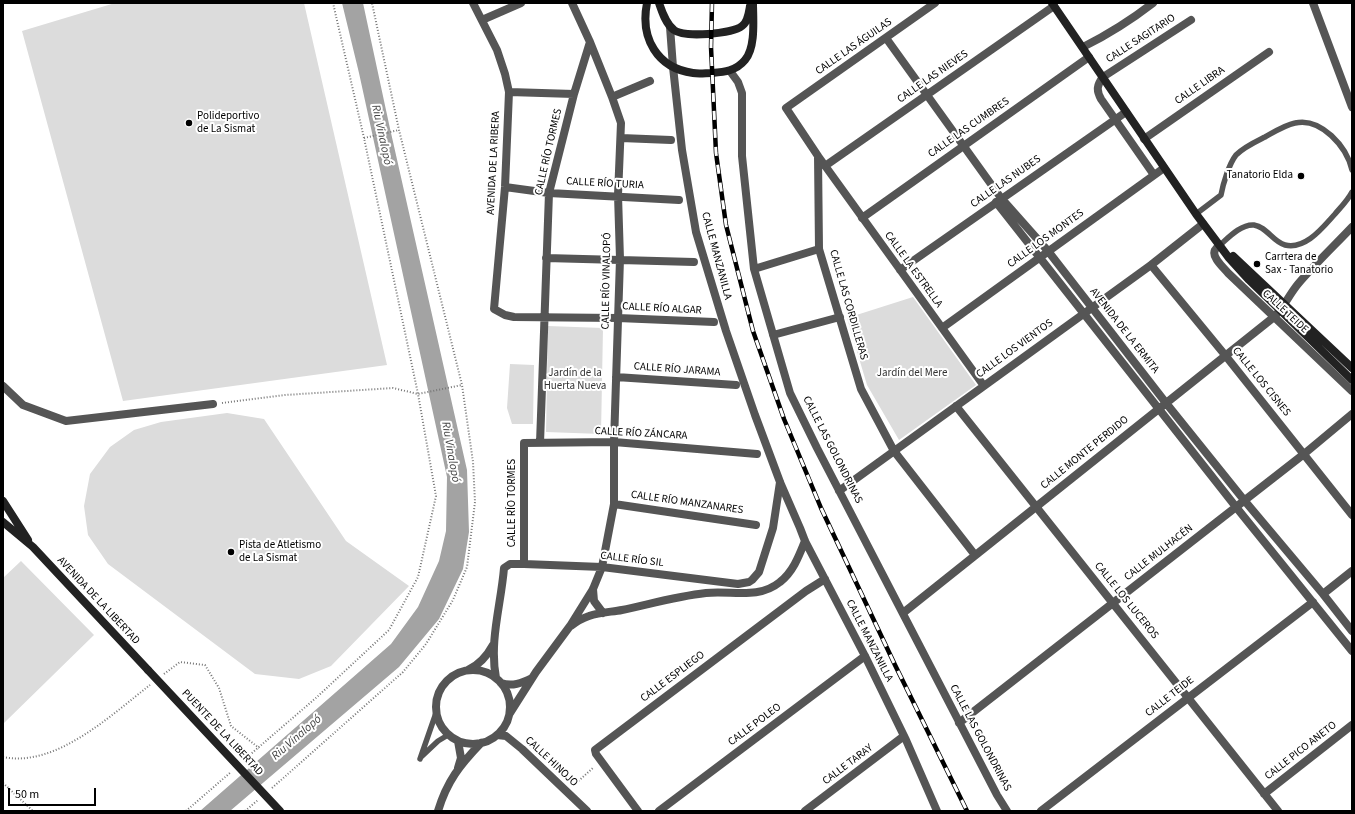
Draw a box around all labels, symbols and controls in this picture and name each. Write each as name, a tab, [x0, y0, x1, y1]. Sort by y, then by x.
street label: CALLE SAGITARIO	[1104, 12, 1178, 66]
street label: CALLE LAS ÁGUILAS	[813, 16, 895, 78]
street label: CALLE LAS NIEVES	[895, 48, 971, 106]
street label: CALLE LIBRA	[1173, 64, 1227, 108]
street label: CALLE LAS CUMBRES	[926, 95, 1012, 161]
water label: Riu Vinalopó	[368, 103, 394, 167]
street label: CALLE RÍO TORMES	[533, 107, 565, 197]
place label: Polideportivo de La Sismat	[197, 110, 259, 136]
street label: AVENIDA DE LA RIBERA	[485, 111, 503, 215]
marker: Polideportivo de La Sismat	[184, 118, 194, 128]
street label: CALLE LAS NUBES	[968, 153, 1044, 211]
place label: Tanatorio Elda	[1226, 169, 1293, 183]
marker: Tanatorio Elda	[1296, 171, 1306, 181]
street label: CALLE RÍO TURIA	[566, 175, 644, 193]
street label: CALLE LOS MONTES	[1005, 207, 1087, 271]
street label: CALLE MANZANILLA	[698, 211, 734, 301]
street label: CALLE LA ESTRELLA	[881, 229, 945, 311]
street label: CALLE RÍO VINALOPÓ	[600, 232, 614, 330]
street label: CALLE LAS CORDILLERAS	[826, 248, 870, 362]
place label: Carrtera de Sax - Tanatorio	[1265, 251, 1333, 277]
marker: Carrtera de Sax - Tanatorio	[1252, 259, 1262, 269]
street label: AVENIDA DE LA ERMITA	[1087, 286, 1161, 376]
street label: CALLE TEIDE	[1259, 287, 1311, 337]
street label: CALLE RÍO ALGAR	[622, 300, 702, 318]
street label: CALLE LOS VIENTOS	[974, 317, 1056, 381]
street label: CALLE LOS CISNES	[1229, 345, 1293, 419]
street label: CALLE RÍO JARAMA	[633, 360, 721, 380]
park label: Jardín de la Huerta Nueva	[544, 367, 606, 393]
park label: Jardín del Mere	[877, 367, 947, 381]
street label: CALLE LAS GOLONDRINAS	[799, 394, 865, 506]
street label: CALLE MONTE PERDIDO	[1038, 413, 1132, 493]
water label: Riu Vinalopó	[438, 421, 462, 483]
street label: CALLE RÍO ZÁNCARA	[594, 425, 688, 443]
street label: CALLE RÍO TORMES	[506, 459, 520, 547]
street label: CALLE RÍO MANZANARES	[630, 489, 744, 517]
street label: CALLE MULHACÉN	[1122, 522, 1196, 584]
place label: Pista de Atletismo de La Sismat	[239, 539, 321, 565]
marker: Pista de Atletismo de La Sismat	[226, 547, 236, 557]
street label: CALLE RÍO SIL	[600, 550, 664, 570]
street label: AVENIDA DE LA LIBERTAD	[54, 554, 142, 648]
street label: CALLE LOS LUCEROS	[1091, 560, 1161, 642]
street label: CALLE MANZANILLA	[843, 598, 895, 684]
street label: CALLE ESPLIEGO	[638, 649, 708, 705]
street label: CALLE TEIDE	[1143, 674, 1197, 720]
street label: CALLE LAS GOLONDRINAS	[946, 682, 1014, 794]
street label: PUENTE DE LA LIBERTAD	[179, 687, 265, 779]
street label: CALLE POLEO	[726, 701, 784, 749]
water label: Riu Vinalopó	[269, 712, 325, 764]
street label: CALLE PICO ANETO	[1263, 719, 1339, 783]
street label: CALLE HINOJO	[522, 734, 580, 790]
street label: CALLE TARAY	[820, 742, 876, 788]
scale bar	[10, 780, 98, 806]
text: 50 m	[15, 786, 39, 803]

